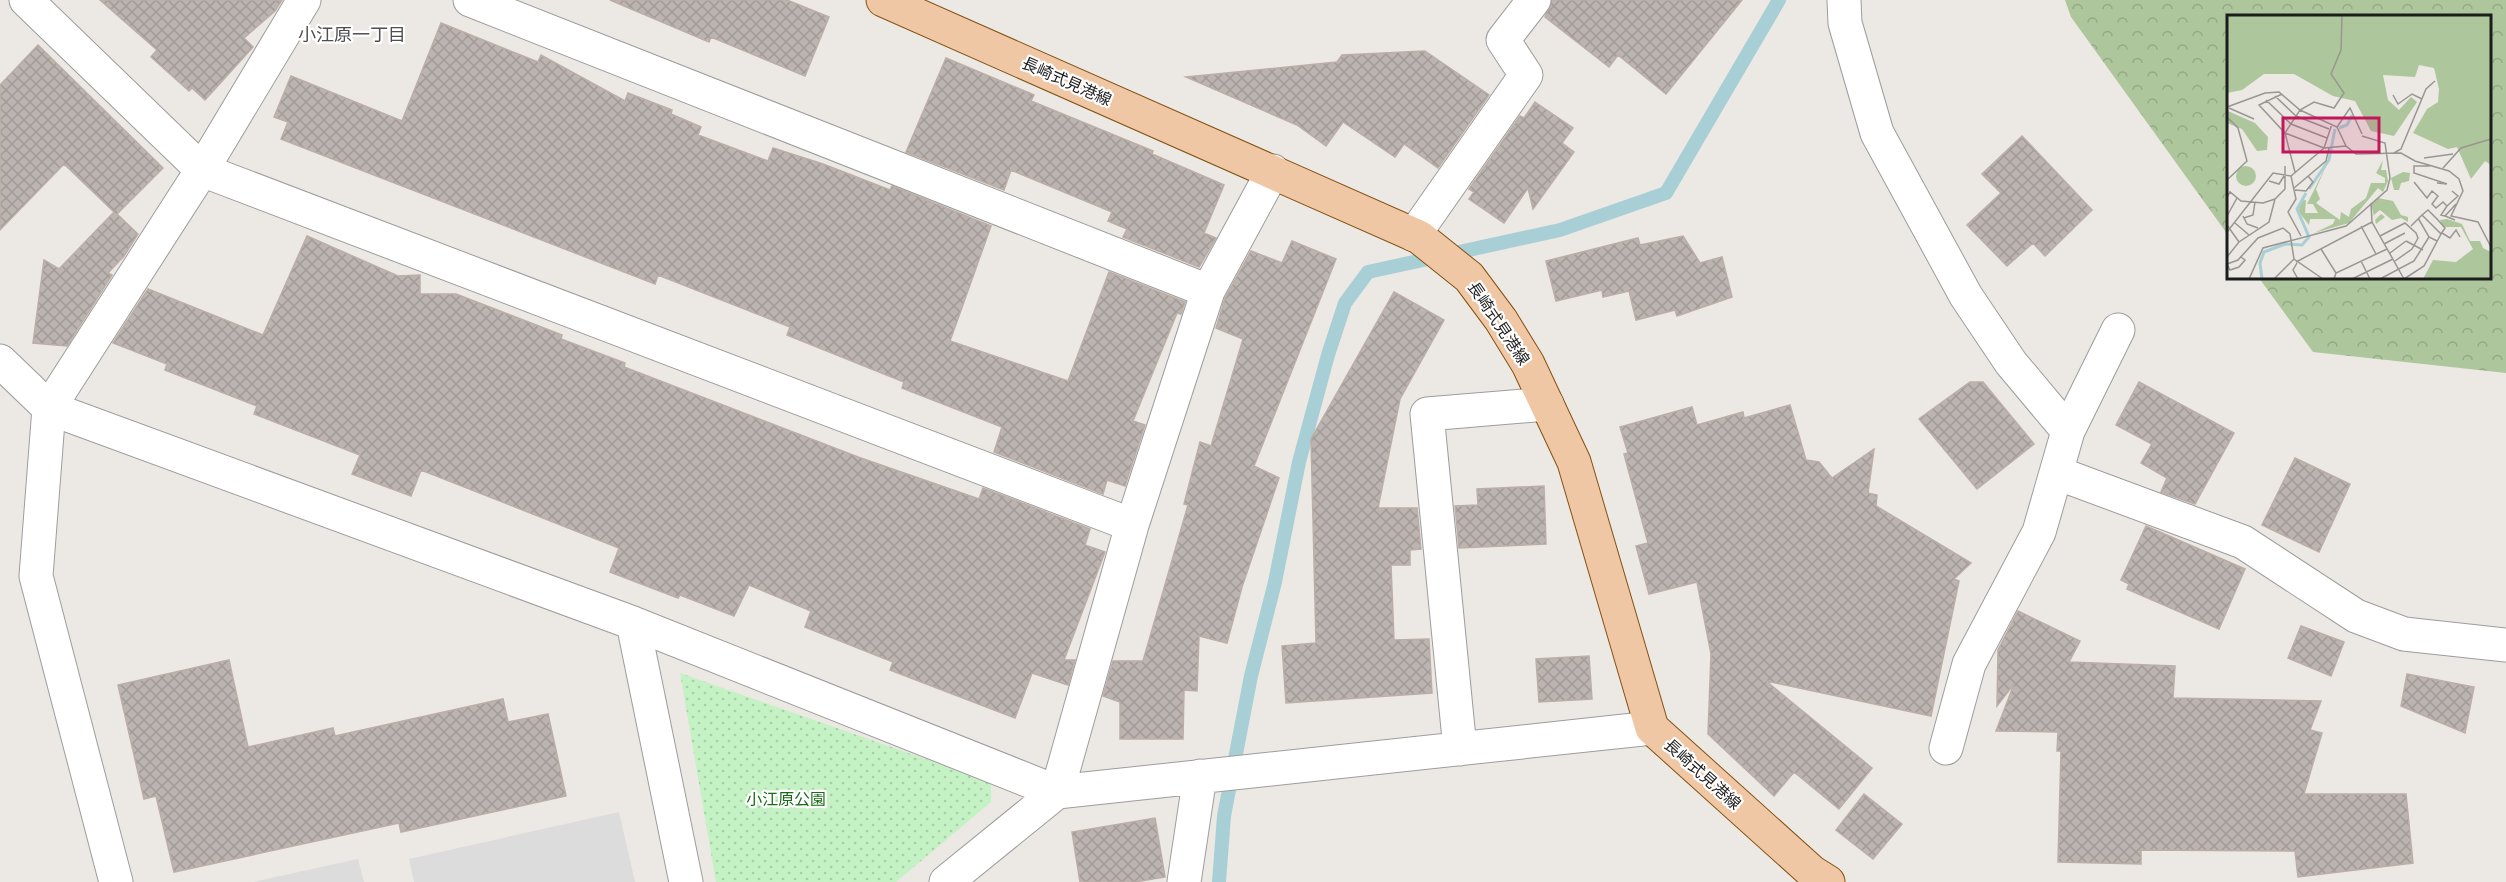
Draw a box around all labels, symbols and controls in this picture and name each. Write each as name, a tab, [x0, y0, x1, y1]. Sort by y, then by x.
inset map	[2227, 15, 2491, 279]
district label: 小江原一丁目	[298, 24, 406, 46]
street label: 長崎式見港線	[1019, 53, 1115, 110]
street label: 長崎式見港線	[1464, 278, 1533, 368]
street label: 長崎式見港線	[1661, 735, 1745, 814]
park label: 小江原公園	[746, 790, 826, 809]

